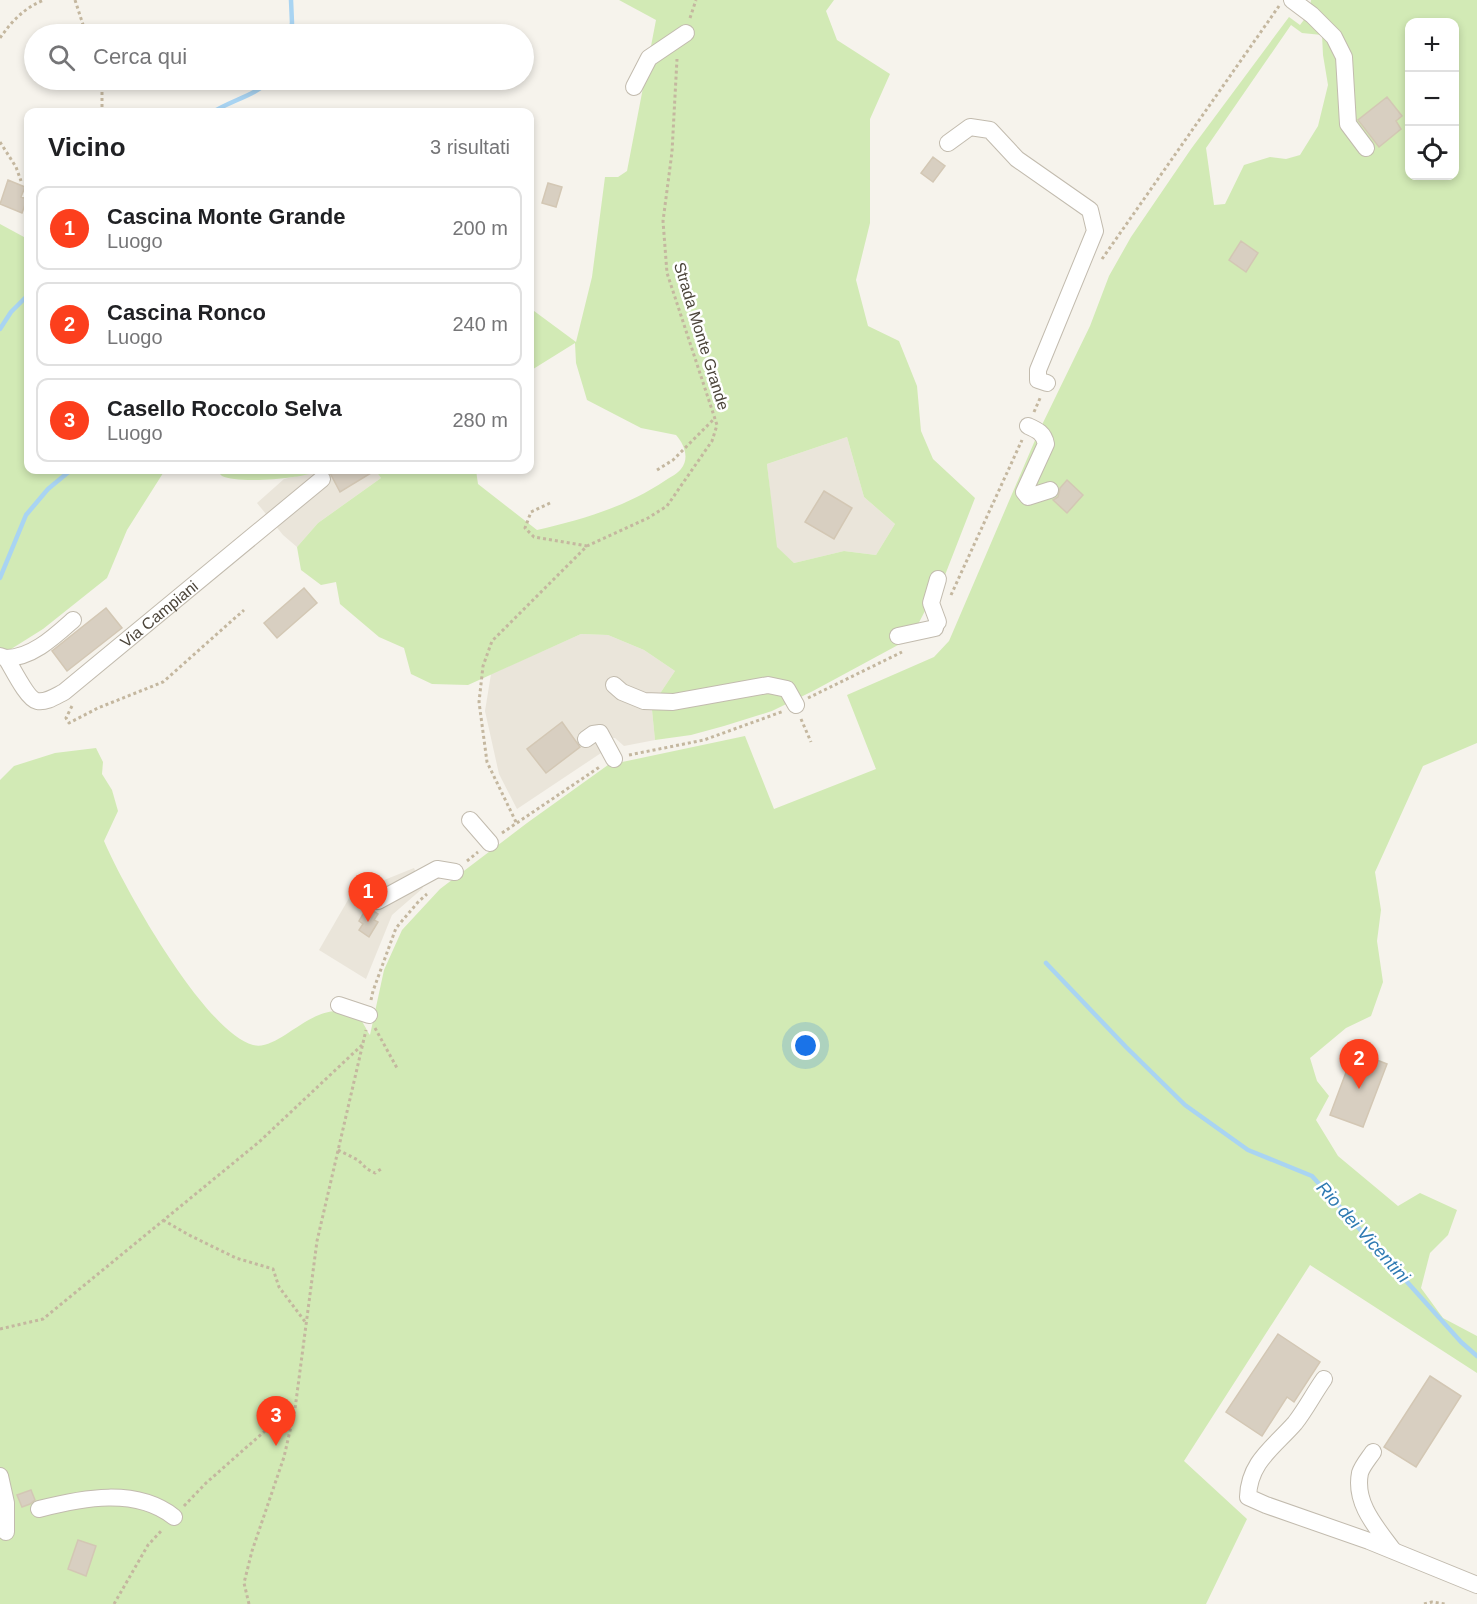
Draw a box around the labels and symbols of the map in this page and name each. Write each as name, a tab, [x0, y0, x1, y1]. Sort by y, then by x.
street label: Strada Monte Grande	[671, 260, 732, 412]
street label: Via Campiani	[117, 577, 201, 651]
pin: 1	[348, 872, 388, 922]
your location	[791, 1031, 820, 1060]
pin: 2	[1340, 1040, 1378, 1089]
water label: Rio dei Vicentini	[1312, 1177, 1414, 1287]
pin: 3	[256, 1396, 296, 1446]

